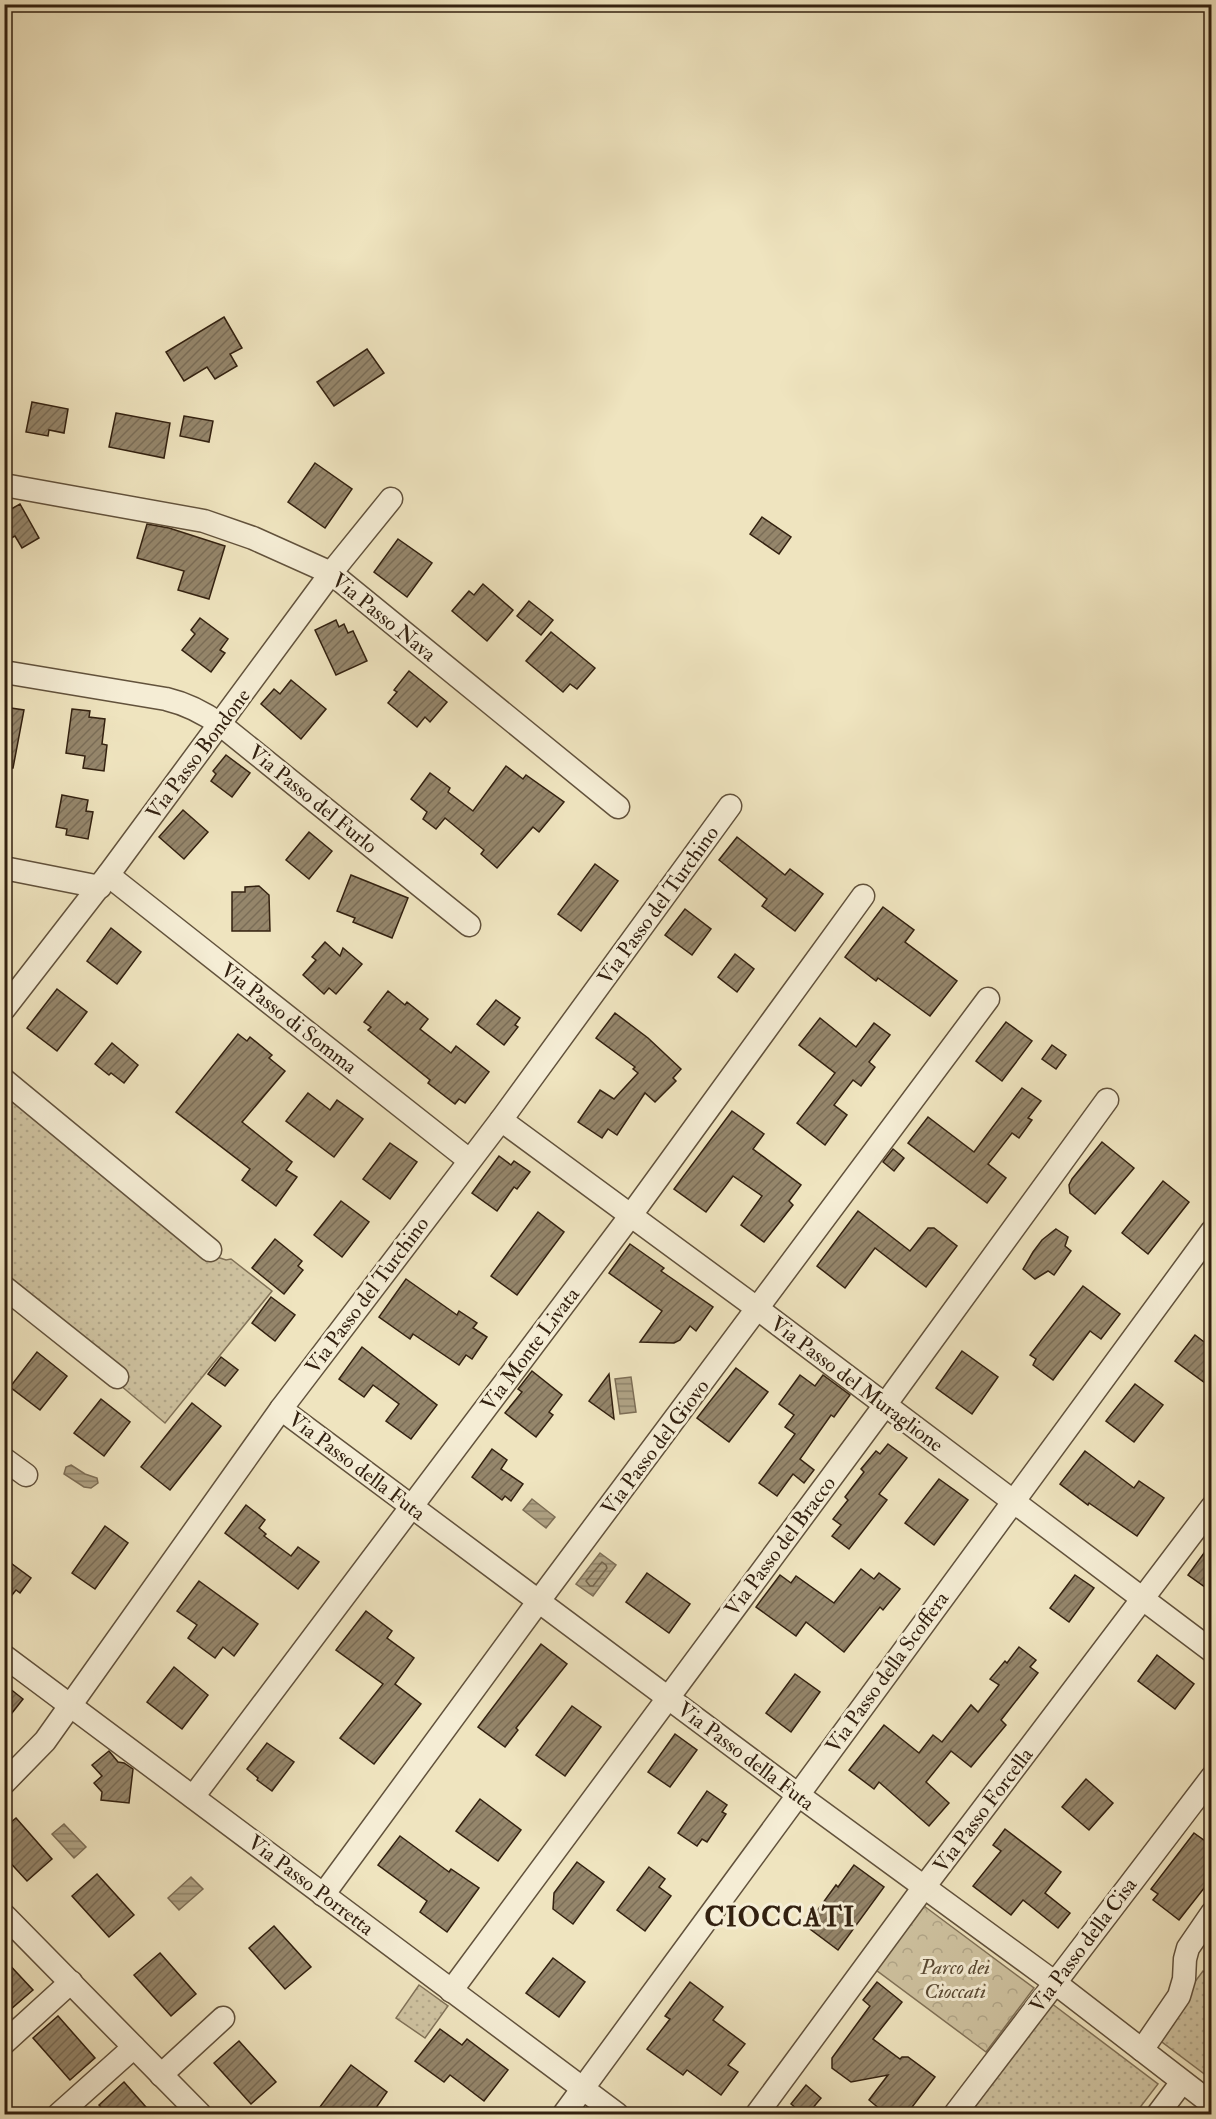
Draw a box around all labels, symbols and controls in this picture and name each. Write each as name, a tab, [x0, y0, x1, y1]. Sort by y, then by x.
street label: Via Passo Nava	[326, 567, 442, 668]
street label: Via Passo Bondone	[140, 683, 257, 825]
street label: Via Passo del Furlo	[243, 739, 383, 860]
street label: Via Passo del Turchino	[592, 821, 725, 990]
street label: Via Passo di Somma	[215, 957, 363, 1080]
street label: Via Passo del Turchino	[300, 1211, 435, 1379]
street label: Via Monte Livata	[475, 1282, 586, 1416]
street label: Via Passo del Muraglione	[765, 1310, 949, 1458]
street label: Via Passo del Giovo	[595, 1374, 715, 1521]
street label: Via Passo della Futa	[283, 1406, 431, 1527]
street label: Via Passo del Bracco	[719, 1471, 842, 1622]
street label: Via Passo della Scoffera	[820, 1586, 955, 1758]
street label: Via Passo della Futa	[672, 1696, 820, 1817]
street label: Via Passo Forcella	[928, 1742, 1040, 1878]
street label: Via Passo Porretta	[242, 1829, 379, 1942]
street label: Via Passo della Cisa	[1024, 1872, 1143, 2018]
district label: CIOCCATI	[704, 1901, 856, 1934]
park label: Parco dei Cioccati	[919, 1954, 990, 2005]

